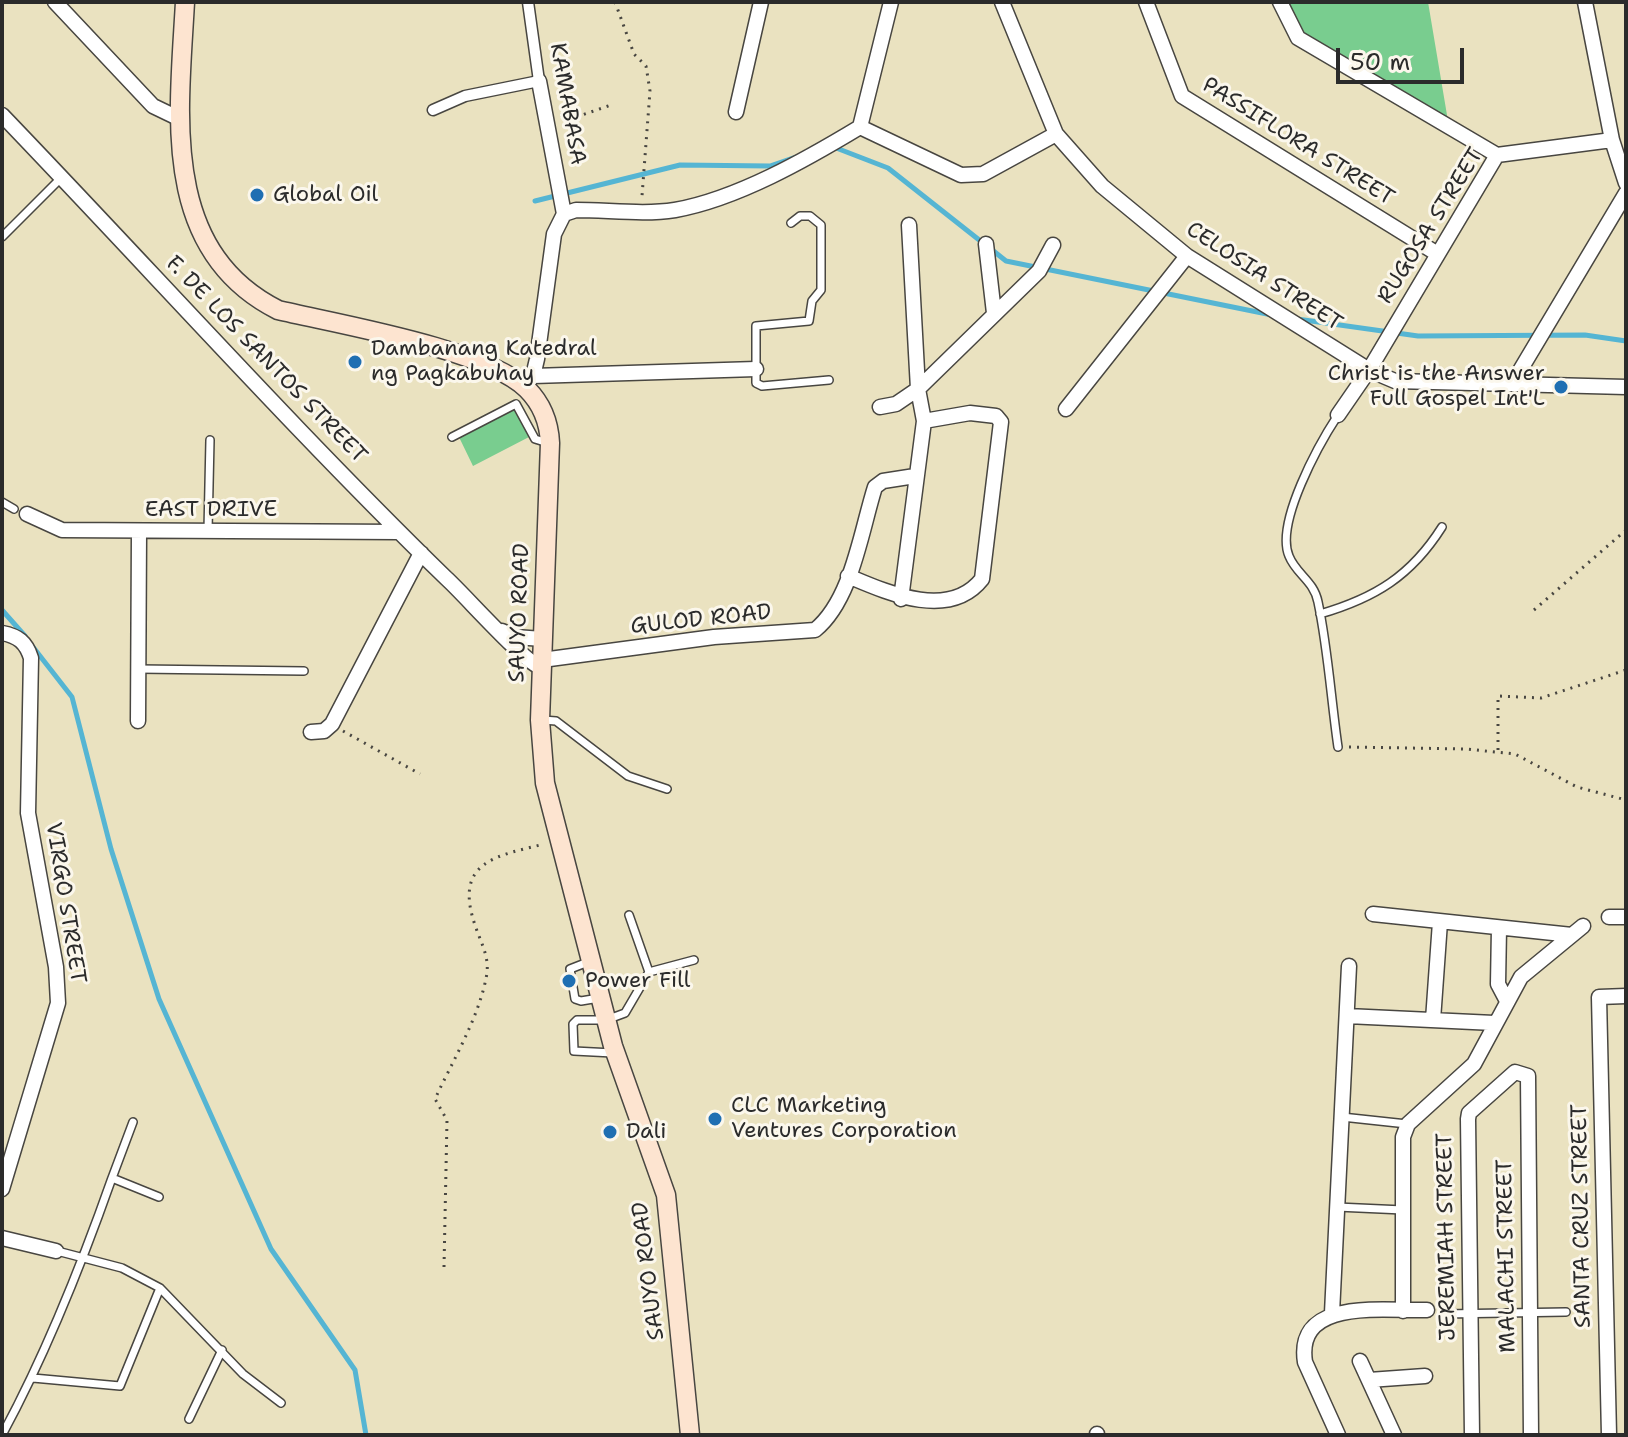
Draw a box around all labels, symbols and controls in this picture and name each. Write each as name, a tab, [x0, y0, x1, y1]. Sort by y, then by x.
scale bar	[1340, 32, 1468, 82]
street label: KAMABASA	[543, 41, 591, 167]
text: 50 m	[1350, 46, 1410, 78]
street label: PASSIFLORA STREET	[1197, 72, 1399, 212]
street label: RUGOSA STREET	[1373, 143, 1489, 309]
place label: Global Oil	[273, 182, 378, 208]
marker: Global Oil	[248, 186, 266, 204]
street label: CELOSIA STREET	[1181, 217, 1347, 337]
street label: F. DE LOS SANTOS STREET	[160, 251, 372, 469]
place label: Dambanang Katedral ng Pagkabuhay	[371, 336, 597, 388]
marker: Dambanang Katedral ng Pagkabuhay	[346, 353, 364, 371]
place label: Christ is the Answer Full Gospel Int'L	[1328, 361, 1545, 412]
marker: Christ is the Answer Full Gospel Int'L	[1552, 378, 1570, 396]
street label: EAST DRIVE	[145, 497, 277, 523]
street label: SAUYO ROAD	[504, 543, 536, 683]
street label: GULOD ROAD	[629, 599, 773, 641]
street label: VIRGO STREET	[39, 821, 91, 985]
place label: Power Fill	[585, 968, 690, 994]
marker: Power Fill	[560, 972, 578, 990]
place label: CLC Marketing Ventures Corporation	[731, 1093, 957, 1144]
street label: SANTA CRUZ STREET	[1567, 1104, 1597, 1328]
marker: CLC Marketing Ventures Corporation	[706, 1110, 724, 1128]
place label: Dali	[626, 1119, 666, 1145]
marker: Dali	[601, 1123, 619, 1141]
street label: JEREMIAH STREET	[1432, 1133, 1462, 1341]
street label: MALACHI STREET	[1492, 1159, 1522, 1353]
street label: SAUYO ROAD	[627, 1200, 671, 1342]

